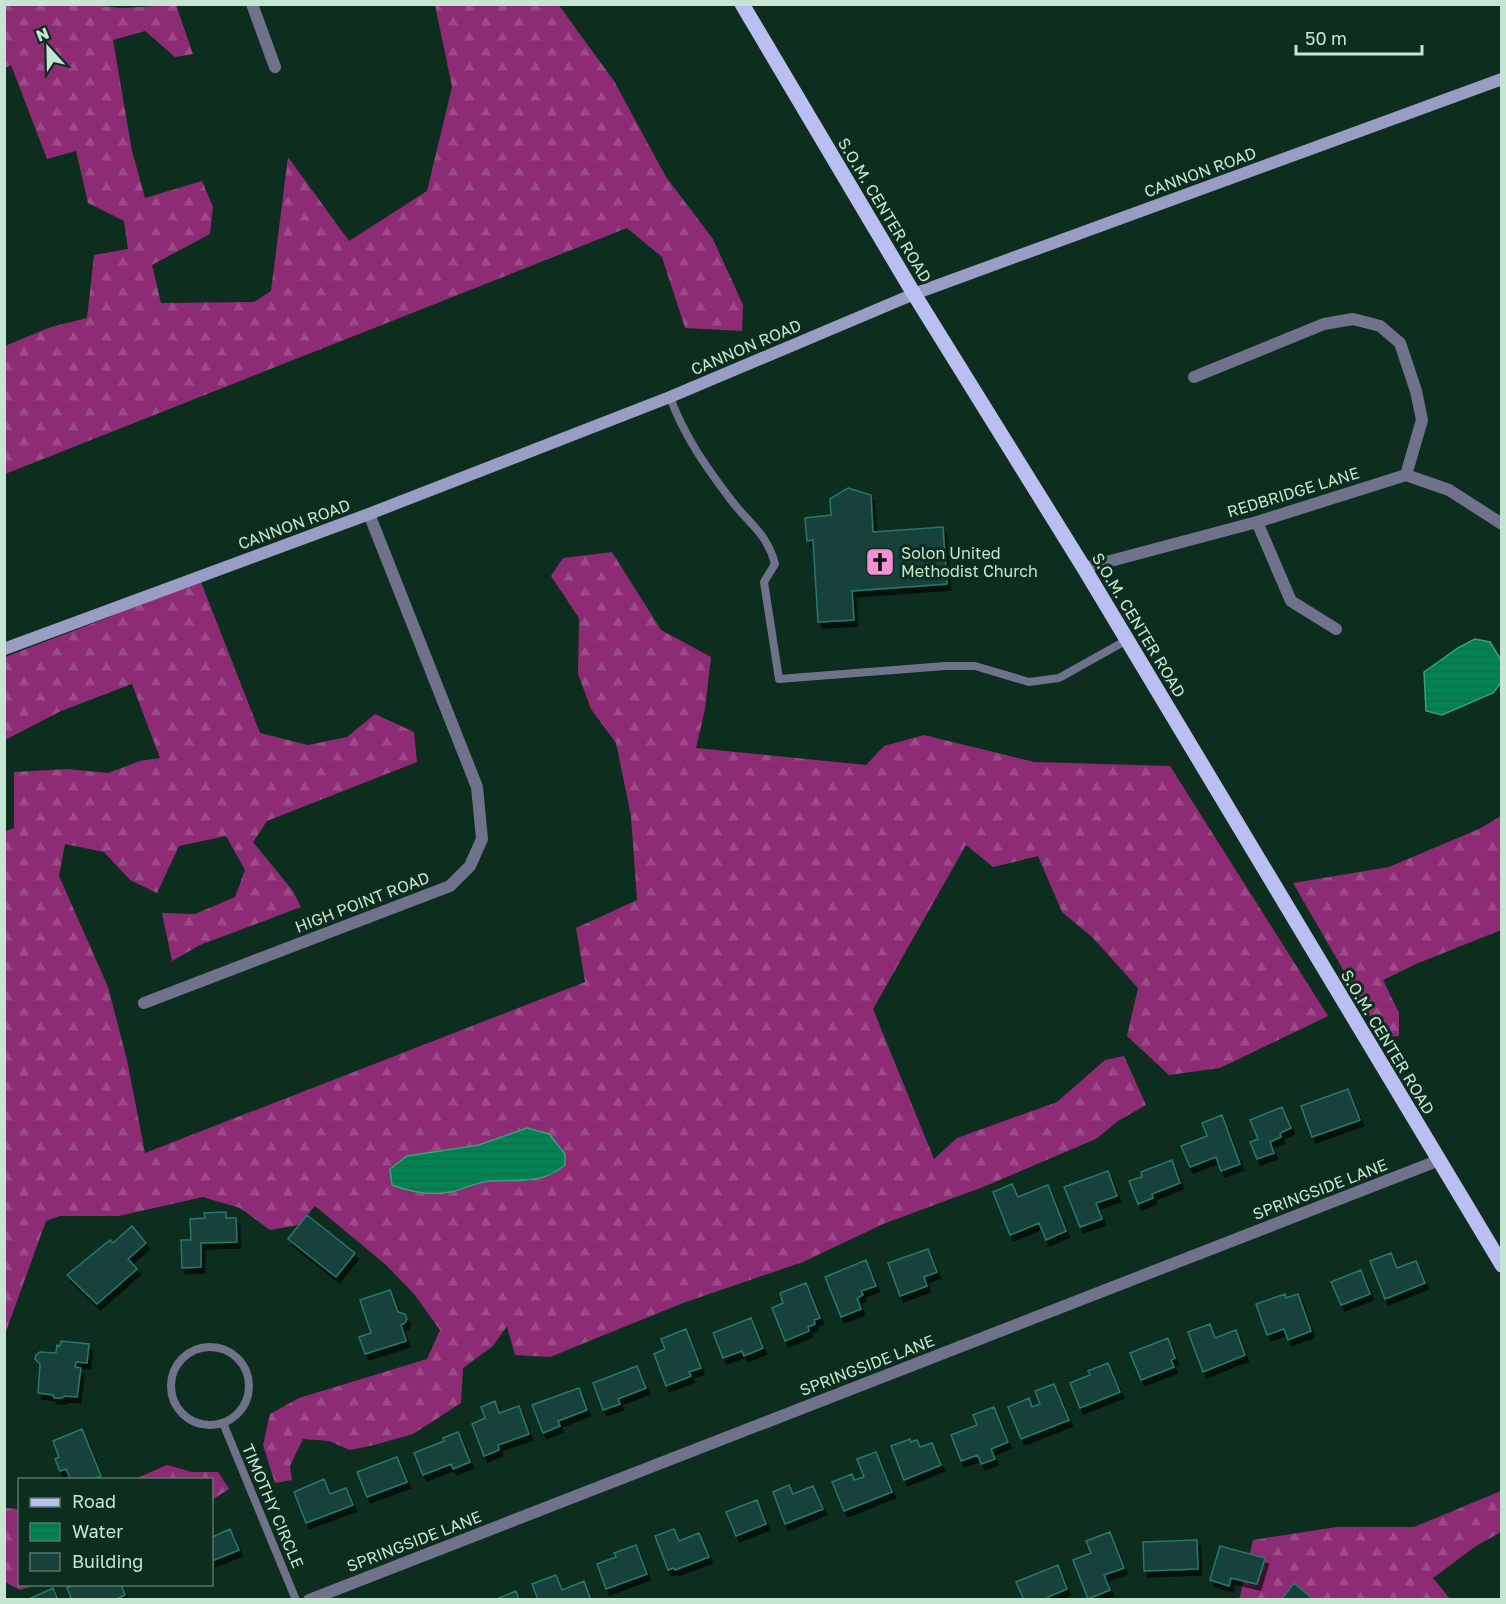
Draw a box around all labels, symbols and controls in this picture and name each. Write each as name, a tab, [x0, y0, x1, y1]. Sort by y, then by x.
north arrow	[18, 18, 78, 78]
scale bar	[1296, 18, 1422, 56]
text: N	[33, 23, 52, 46]
text: 50 m	[1305, 27, 1347, 49]
street label: S.O.M. CENTER ROAD	[834, 134, 936, 286]
street label: CANNON ROAD	[1141, 142, 1259, 202]
street label: CANNON ROAD	[688, 315, 804, 379]
street label: REDBRIDGE LANE	[1225, 462, 1361, 522]
street label: CANNON ROAD	[235, 494, 353, 554]
place label: Solon United Methodist Church	[901, 543, 1038, 581]
church icon: Solon United Methodist Church	[864, 546, 896, 578]
street label: S.O.M. CENTER ROAD	[1088, 549, 1190, 701]
street label: HIGH POINT ROAD	[292, 867, 432, 937]
street label: S.O.M. CENTER ROAD	[1337, 966, 1439, 1118]
street label: SPRINGSIDE LANE	[1250, 1154, 1390, 1224]
street label: SPRINGSIDE LANE	[797, 1330, 937, 1400]
street label: TIMOTHY CIRCLE	[238, 1441, 308, 1571]
legend	[18, 1478, 213, 1586]
text: Road	[72, 1490, 116, 1512]
street label: SPRINGSIDE LANE	[344, 1506, 484, 1576]
text: Water	[72, 1520, 123, 1542]
text: Building	[72, 1550, 143, 1572]

